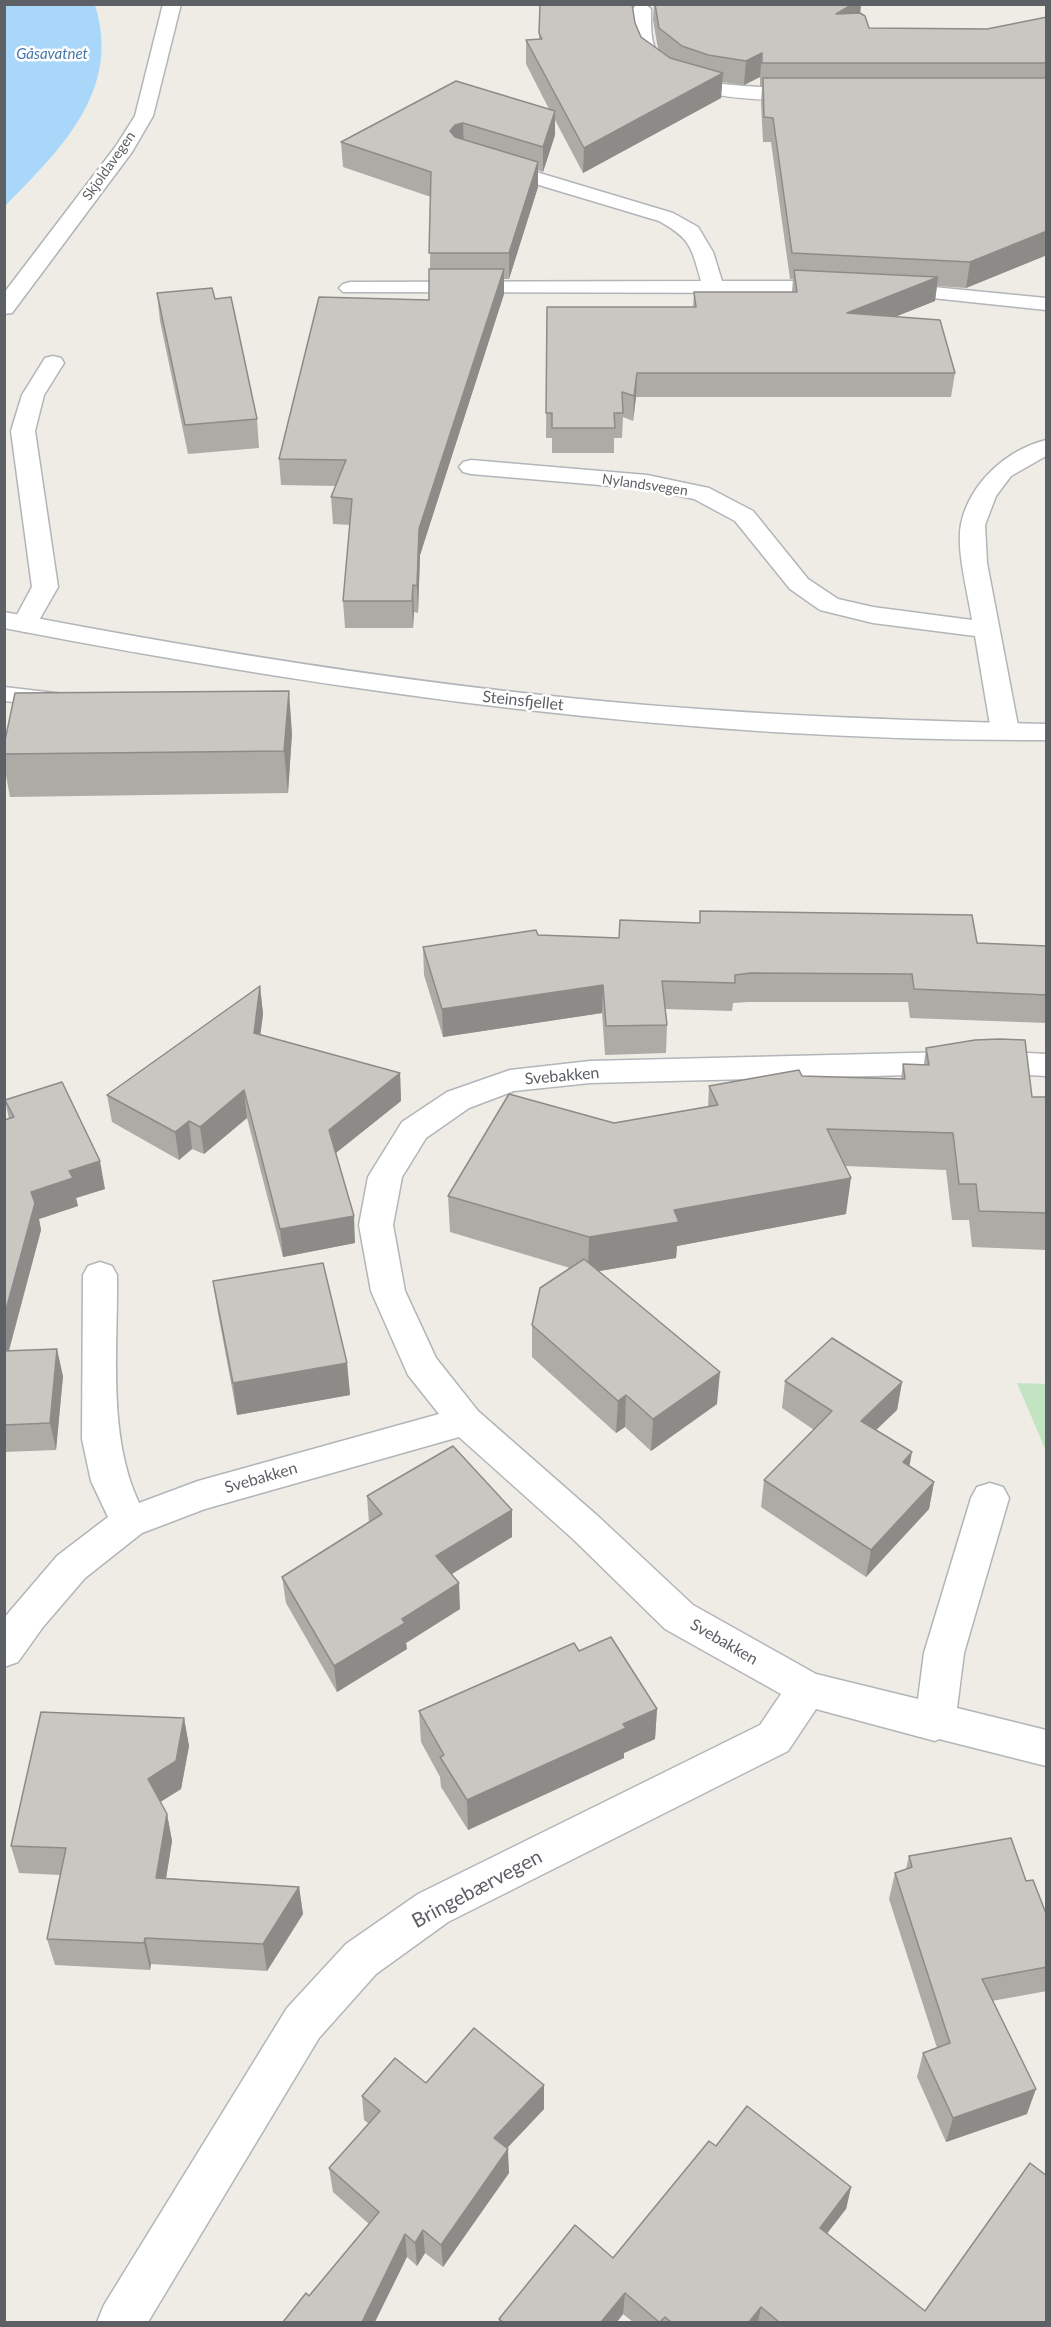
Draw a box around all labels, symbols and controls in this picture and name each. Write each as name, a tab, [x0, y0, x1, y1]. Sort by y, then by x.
water label: Gåsavatnet	[16, 45, 88, 63]
street label: Skjoldavegen	[79, 128, 139, 204]
street label: Nylandsvegen	[601, 471, 689, 499]
street label: Steinsfjellet	[481, 687, 565, 715]
street label: Svebakken	[524, 1063, 600, 1089]
street label: Svebakken	[222, 1458, 300, 1498]
street label: Svebakken	[687, 1615, 761, 1669]
street label: Bringebærvegen	[408, 1845, 546, 1933]

